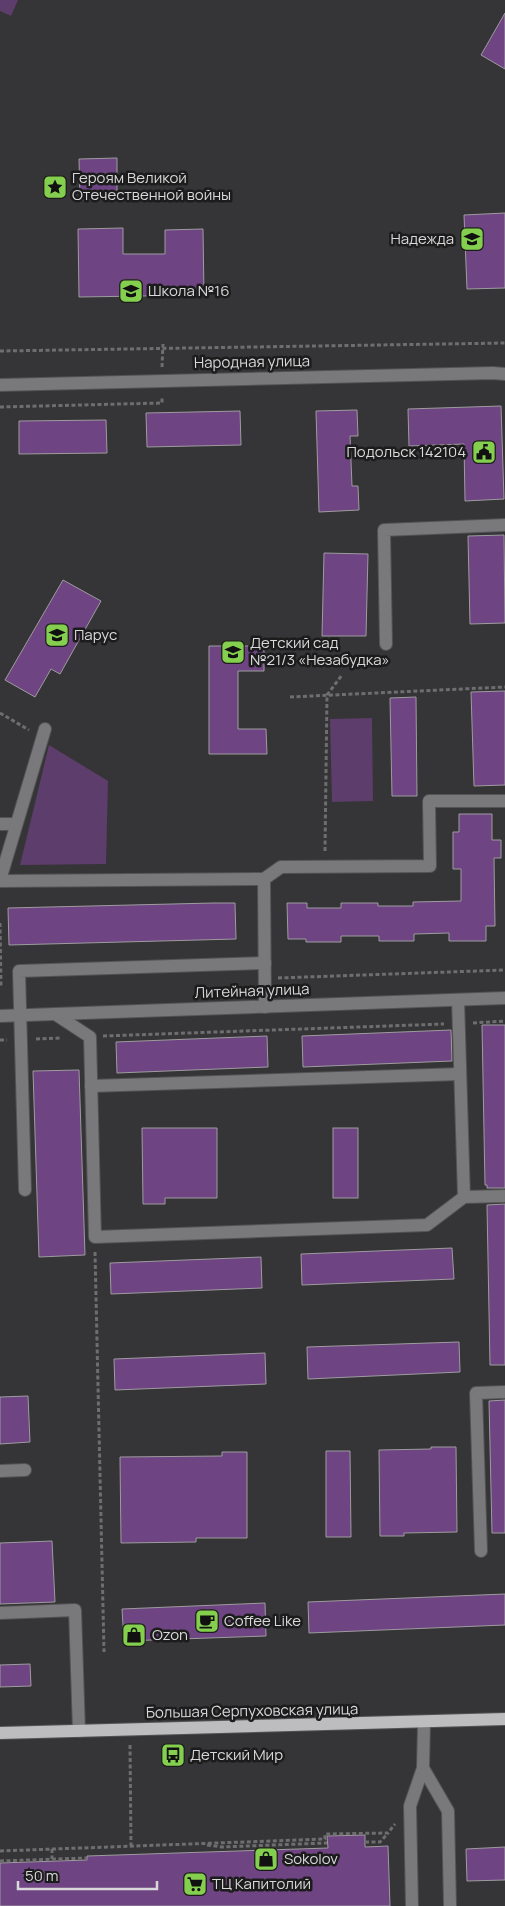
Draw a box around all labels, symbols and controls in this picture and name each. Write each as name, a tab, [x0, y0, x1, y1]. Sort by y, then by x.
place label: Героям Великой Отечественной войны	[72, 167, 231, 205]
place icon: Героям Великой Отечественной войны	[42, 174, 68, 200]
school or university icon: Надежда	[459, 226, 485, 252]
place label: Надежда	[390, 228, 454, 249]
school or university icon: Школа №16	[118, 278, 144, 304]
place label: Школа №16	[148, 280, 229, 301]
street label: Народная улица	[194, 350, 310, 373]
public building icon: Подольск 142104	[471, 439, 497, 465]
place label: Подольск 142104	[346, 441, 466, 462]
school or university icon: Парус	[44, 622, 70, 648]
place label: Парус	[74, 624, 117, 645]
place label: Детский сад №21/3 «Незабудка»	[250, 632, 390, 670]
school or university icon: Детский сад №21/3 «Незабудка»	[220, 639, 246, 665]
street label: Литейная улица	[194, 978, 310, 1003]
cafe icon: Coffee Like	[194, 1608, 220, 1634]
place label: Coffee Like	[224, 1610, 301, 1631]
shop icon: Ozon	[121, 1622, 147, 1648]
place label: Ozon	[152, 1624, 188, 1645]
street label: Большая Серпуховская улица	[146, 1698, 358, 1723]
bus stop icon: Детский Мир	[160, 1742, 186, 1768]
place label: Детский Мир	[190, 1744, 283, 1765]
shop icon: Sokolov	[253, 1846, 279, 1872]
place label: Sokolov	[284, 1848, 338, 1869]
scale bar	[18, 1858, 156, 1890]
text: 50 m	[25, 1865, 59, 1886]
supermarket icon: ТЦ Капитолий	[182, 1871, 208, 1897]
place label: ТЦ Капитолий	[212, 1873, 311, 1894]

